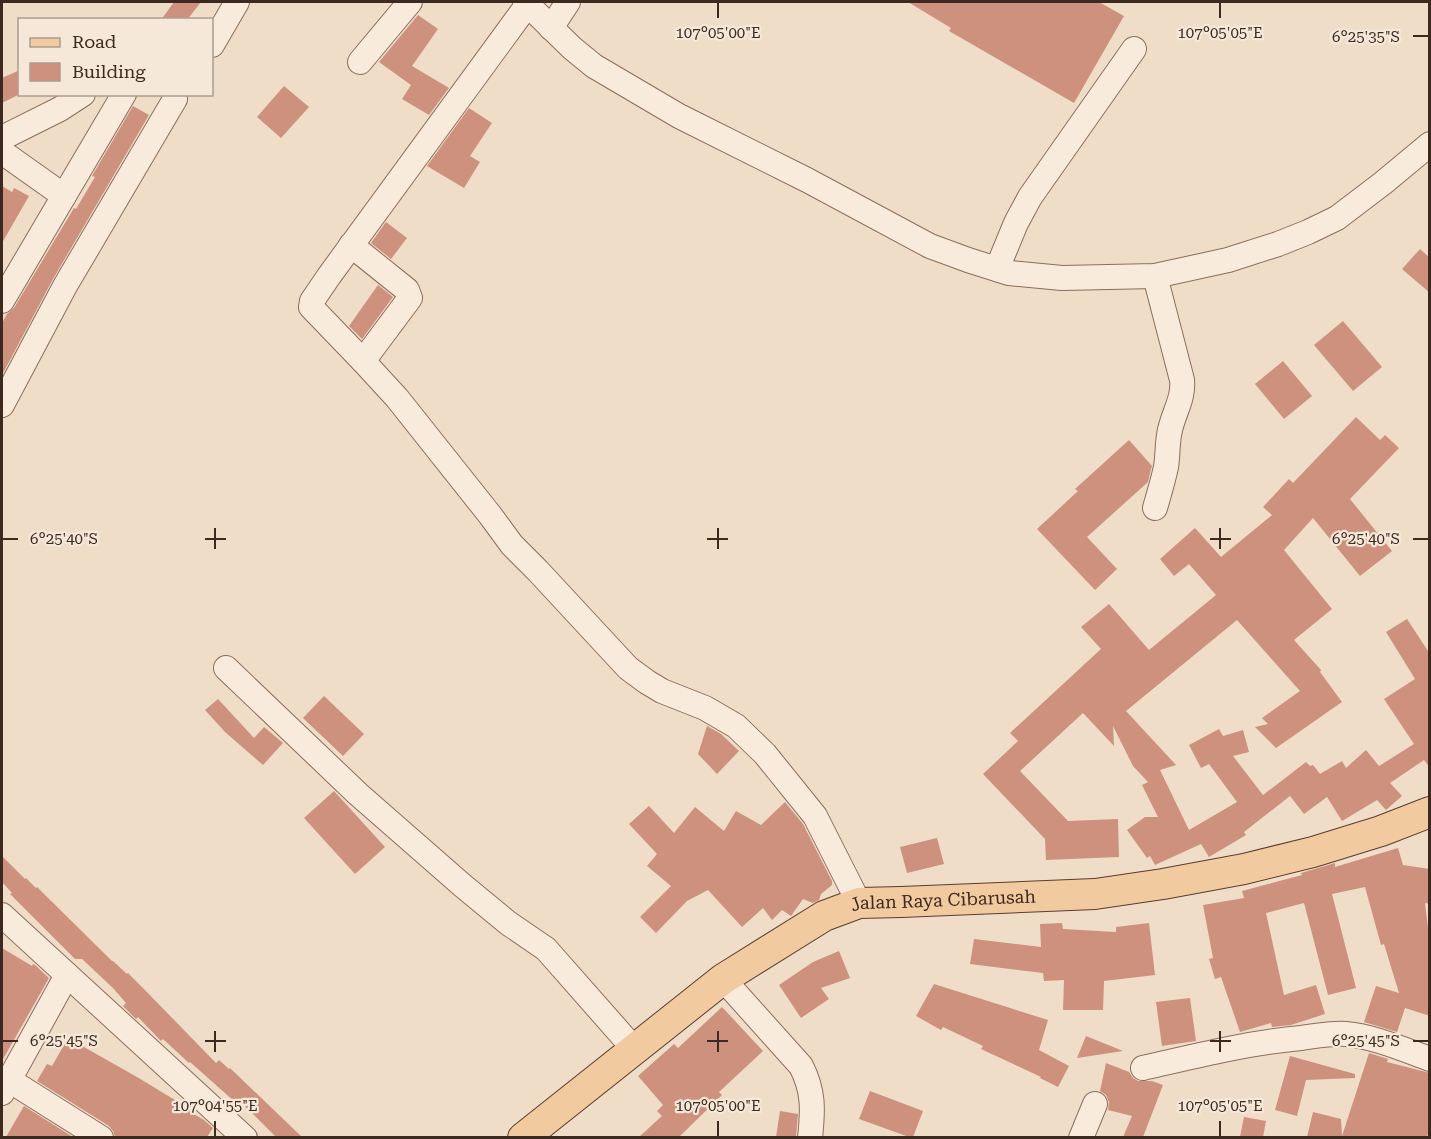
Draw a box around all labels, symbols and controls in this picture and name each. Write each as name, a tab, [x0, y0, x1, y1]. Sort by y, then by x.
legend	[18, 18, 213, 96]
text: 107°05'00"E	[675, 24, 761, 42]
text: 107°05'05"E	[1177, 24, 1263, 42]
text: 6°25'35"S	[1332, 28, 1400, 46]
text: Road	[72, 31, 117, 52]
text: Building	[72, 61, 146, 82]
text: 6°25'40"S	[30, 530, 98, 548]
text: 6°25'40"S	[1332, 530, 1400, 548]
street label: Jalan Raya Cibarusah	[847, 885, 1037, 915]
text: 6°25'45"S	[30, 1032, 98, 1050]
text: 6°25'45"S	[1332, 1032, 1400, 1050]
text: 107°04'55"E	[172, 1097, 258, 1115]
text: 107°05'00"E	[675, 1097, 761, 1115]
text: 107°05'05"E	[1177, 1097, 1263, 1115]

